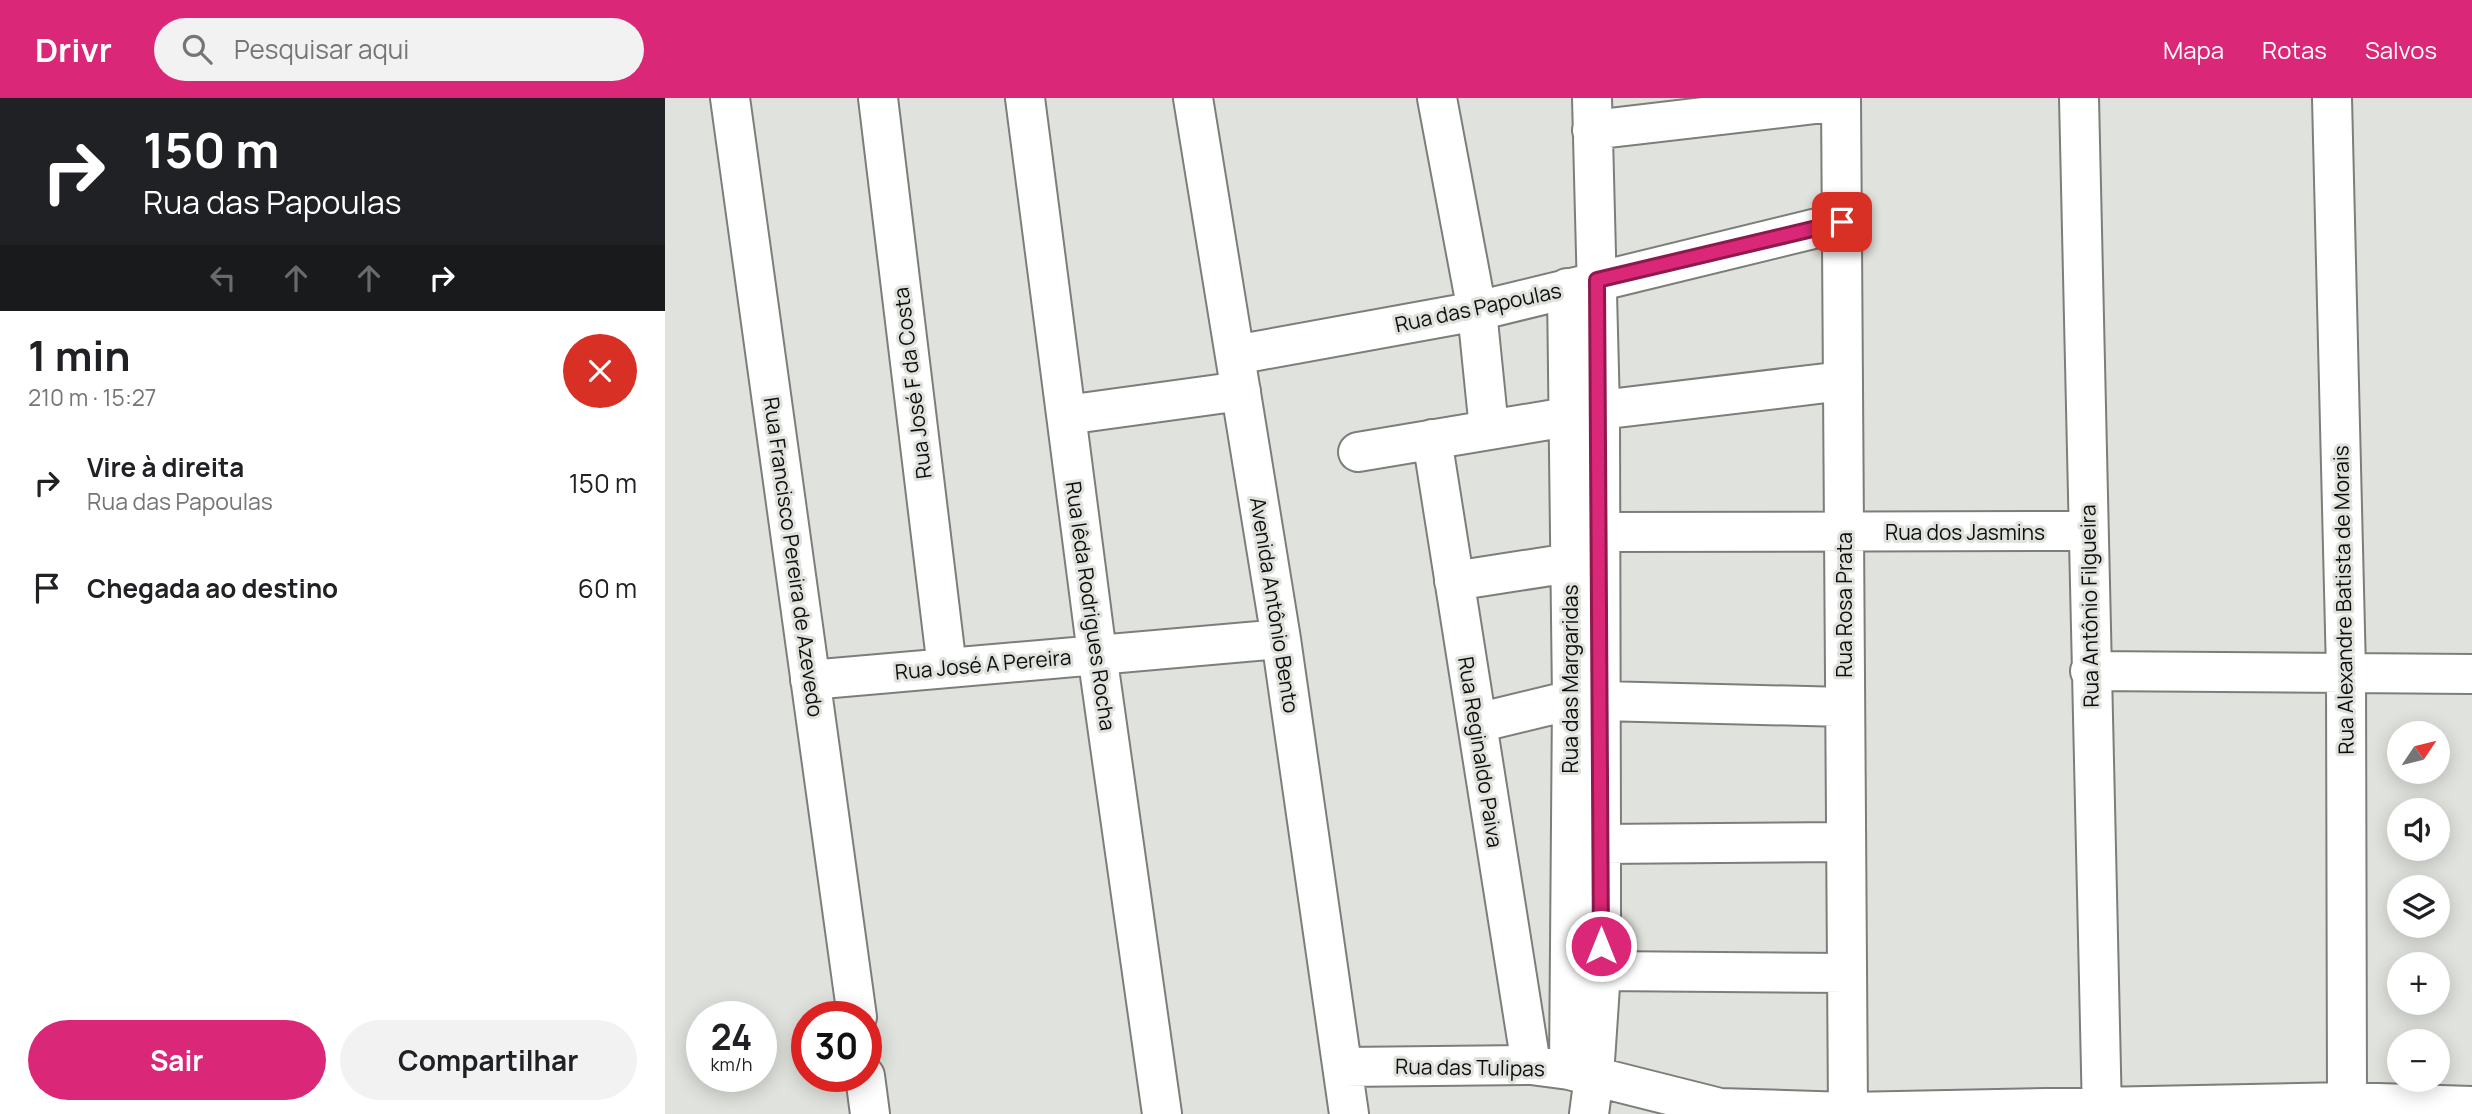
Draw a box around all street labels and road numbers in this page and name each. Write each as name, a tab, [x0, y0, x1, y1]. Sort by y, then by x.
street label: Rua das Papoulas	[1392, 276, 1564, 338]
street label: Rua José F da Costa	[886, 286, 938, 480]
street label: Rua Francisco Pereira de Azevedo	[758, 395, 830, 719]
street label: Rua Alexandre Batista de Morais	[2326, 445, 2360, 755]
street label: Rua Iêda Rodrigues Rocha	[1060, 480, 1122, 732]
street label: Avenida Antônio Bento	[1244, 495, 1306, 715]
street label: Rua Antônio Filgueira	[2073, 504, 2105, 708]
street label: Rua dos Jasmins	[1885, 518, 2045, 546]
street label: Rua Rosa Prata	[1830, 532, 1858, 678]
street label: Rua das Margaridas	[1556, 584, 1584, 774]
street label: Rua José A Pereira	[894, 642, 1072, 686]
street label: Rua Reginaldo Paiva	[1452, 654, 1510, 850]
street label: Rua das Tulipas	[1395, 1052, 1545, 1082]

